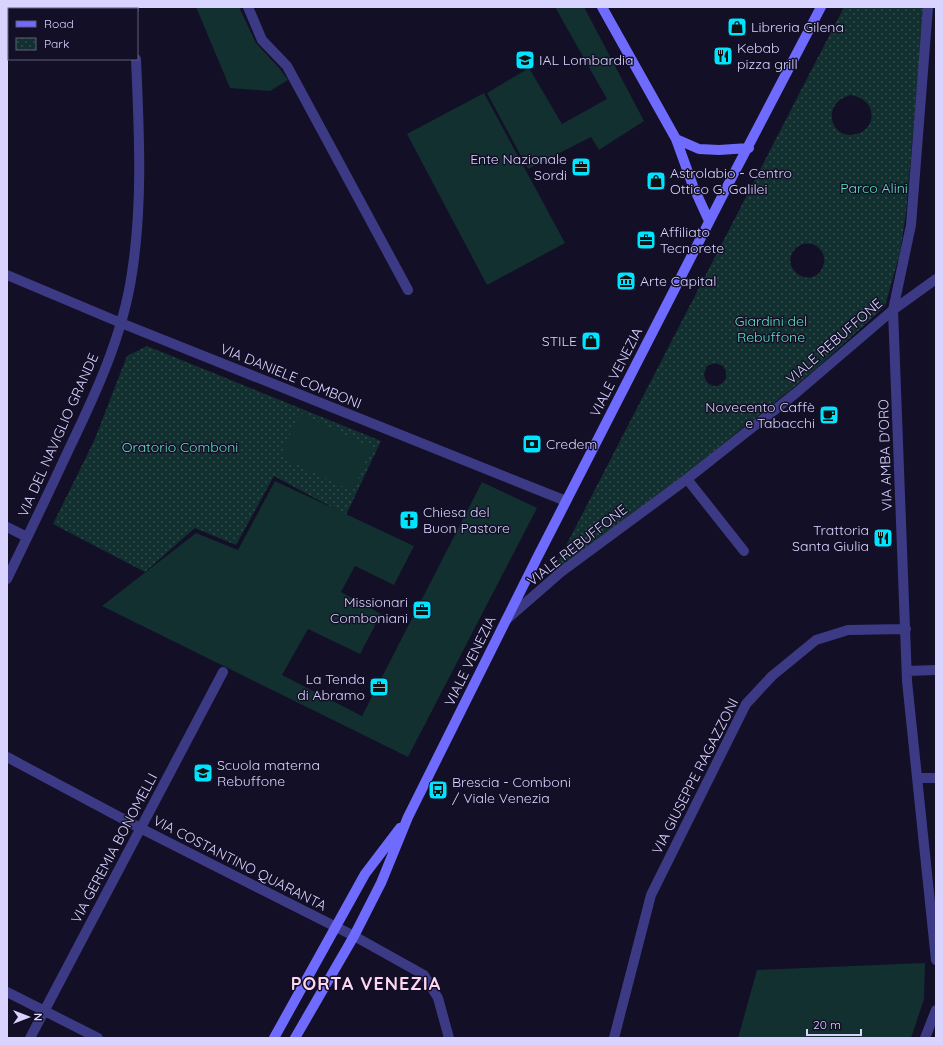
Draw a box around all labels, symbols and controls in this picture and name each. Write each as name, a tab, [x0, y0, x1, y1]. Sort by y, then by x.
legend	[8, 8, 138, 60]
text: Road	[44, 16, 74, 31]
shop icon: Libreria Gilena	[726, 16, 748, 38]
place label: Libreria Gilena	[751, 18, 844, 36]
text: Park	[44, 36, 69, 51]
place label: Kebab pizza grill	[737, 39, 798, 73]
restaurant icon: Kebab pizza grill	[712, 45, 734, 67]
school or university icon: IAL Lombardia	[514, 49, 536, 71]
place label: IAL Lombardia	[539, 51, 634, 69]
place label: Ente Nazionale Sordi	[470, 150, 567, 184]
office icon: Ente Nazionale Sordi	[570, 156, 592, 178]
place label: Astrolabio - Centro Ottico G. Galilei	[670, 164, 792, 198]
shop icon: Astrolabio - Centro Ottico G. Galilei	[645, 170, 667, 192]
park label: Parco Alini	[840, 179, 908, 197]
place label: Affiliato Tecnorete	[660, 223, 724, 257]
office icon: Affiliato Tecnorete	[635, 229, 657, 251]
museum icon: Arte Capital	[615, 270, 637, 292]
place label: Arte Capital	[640, 272, 716, 290]
street label: VIALE REBUFFONE	[782, 294, 886, 388]
park label: Giardini del Rebuffone	[735, 312, 807, 346]
street label: VIALE VENEZIA	[586, 324, 646, 420]
shop icon: STILE	[580, 330, 602, 352]
place label: STILE	[542, 332, 577, 350]
street label: VIA DANIELE COMBONI	[218, 339, 364, 413]
street label: VIA DEL NAVIGLIO GRANDE	[14, 350, 102, 520]
place label: Novecento Caffè e Tabacchi	[705, 398, 815, 432]
street label: VIA AMBA D'ORO	[874, 399, 896, 511]
cafe icon: Novecento Caffè e Tabacchi	[818, 404, 840, 426]
bank icon: Credem	[521, 433, 543, 455]
place label: Credem	[546, 435, 597, 453]
park label: Oratorio Comboni	[122, 438, 238, 456]
street label: VIALE REBUFFONE	[523, 500, 631, 590]
place label: Chiesa del Buon Pastore	[423, 503, 510, 537]
church icon: Chiesa del Buon Pastore	[398, 509, 420, 531]
place label: Trattoria Santa Giulia	[792, 521, 869, 555]
restaurant icon: Trattoria Santa Giulia	[872, 527, 894, 549]
place label: Missionari Comboniani	[330, 593, 408, 627]
office icon: Missionari Comboniani	[411, 599, 433, 621]
street label: VIALE VENEZIA	[440, 613, 500, 709]
place label: La Tenda di Abramo	[297, 670, 365, 704]
office icon: La Tenda di Abramo	[368, 676, 390, 698]
street label: VIA GIUSEPPE RAGAZZONI	[648, 695, 742, 857]
place label: Scuola materna Rebuffone	[217, 756, 320, 790]
school or university icon: Scuola materna Rebuffone	[192, 762, 214, 784]
street label: VIA GEREMIA BONOMELLI	[67, 770, 161, 926]
place label: Brescia - Comboni / Viale Venezia	[452, 773, 571, 807]
bus stop icon: Brescia - Comboni / Viale Venezia	[427, 779, 449, 801]
street label: VIA COSTANTINO QUARANTA	[150, 811, 330, 915]
district label: PORTA VENEZIA	[291, 972, 441, 995]
north arrow	[8, 997, 48, 1037]
scale bar	[807, 1011, 861, 1037]
text: N	[31, 1013, 45, 1021]
text: 20 m	[813, 1017, 841, 1032]

